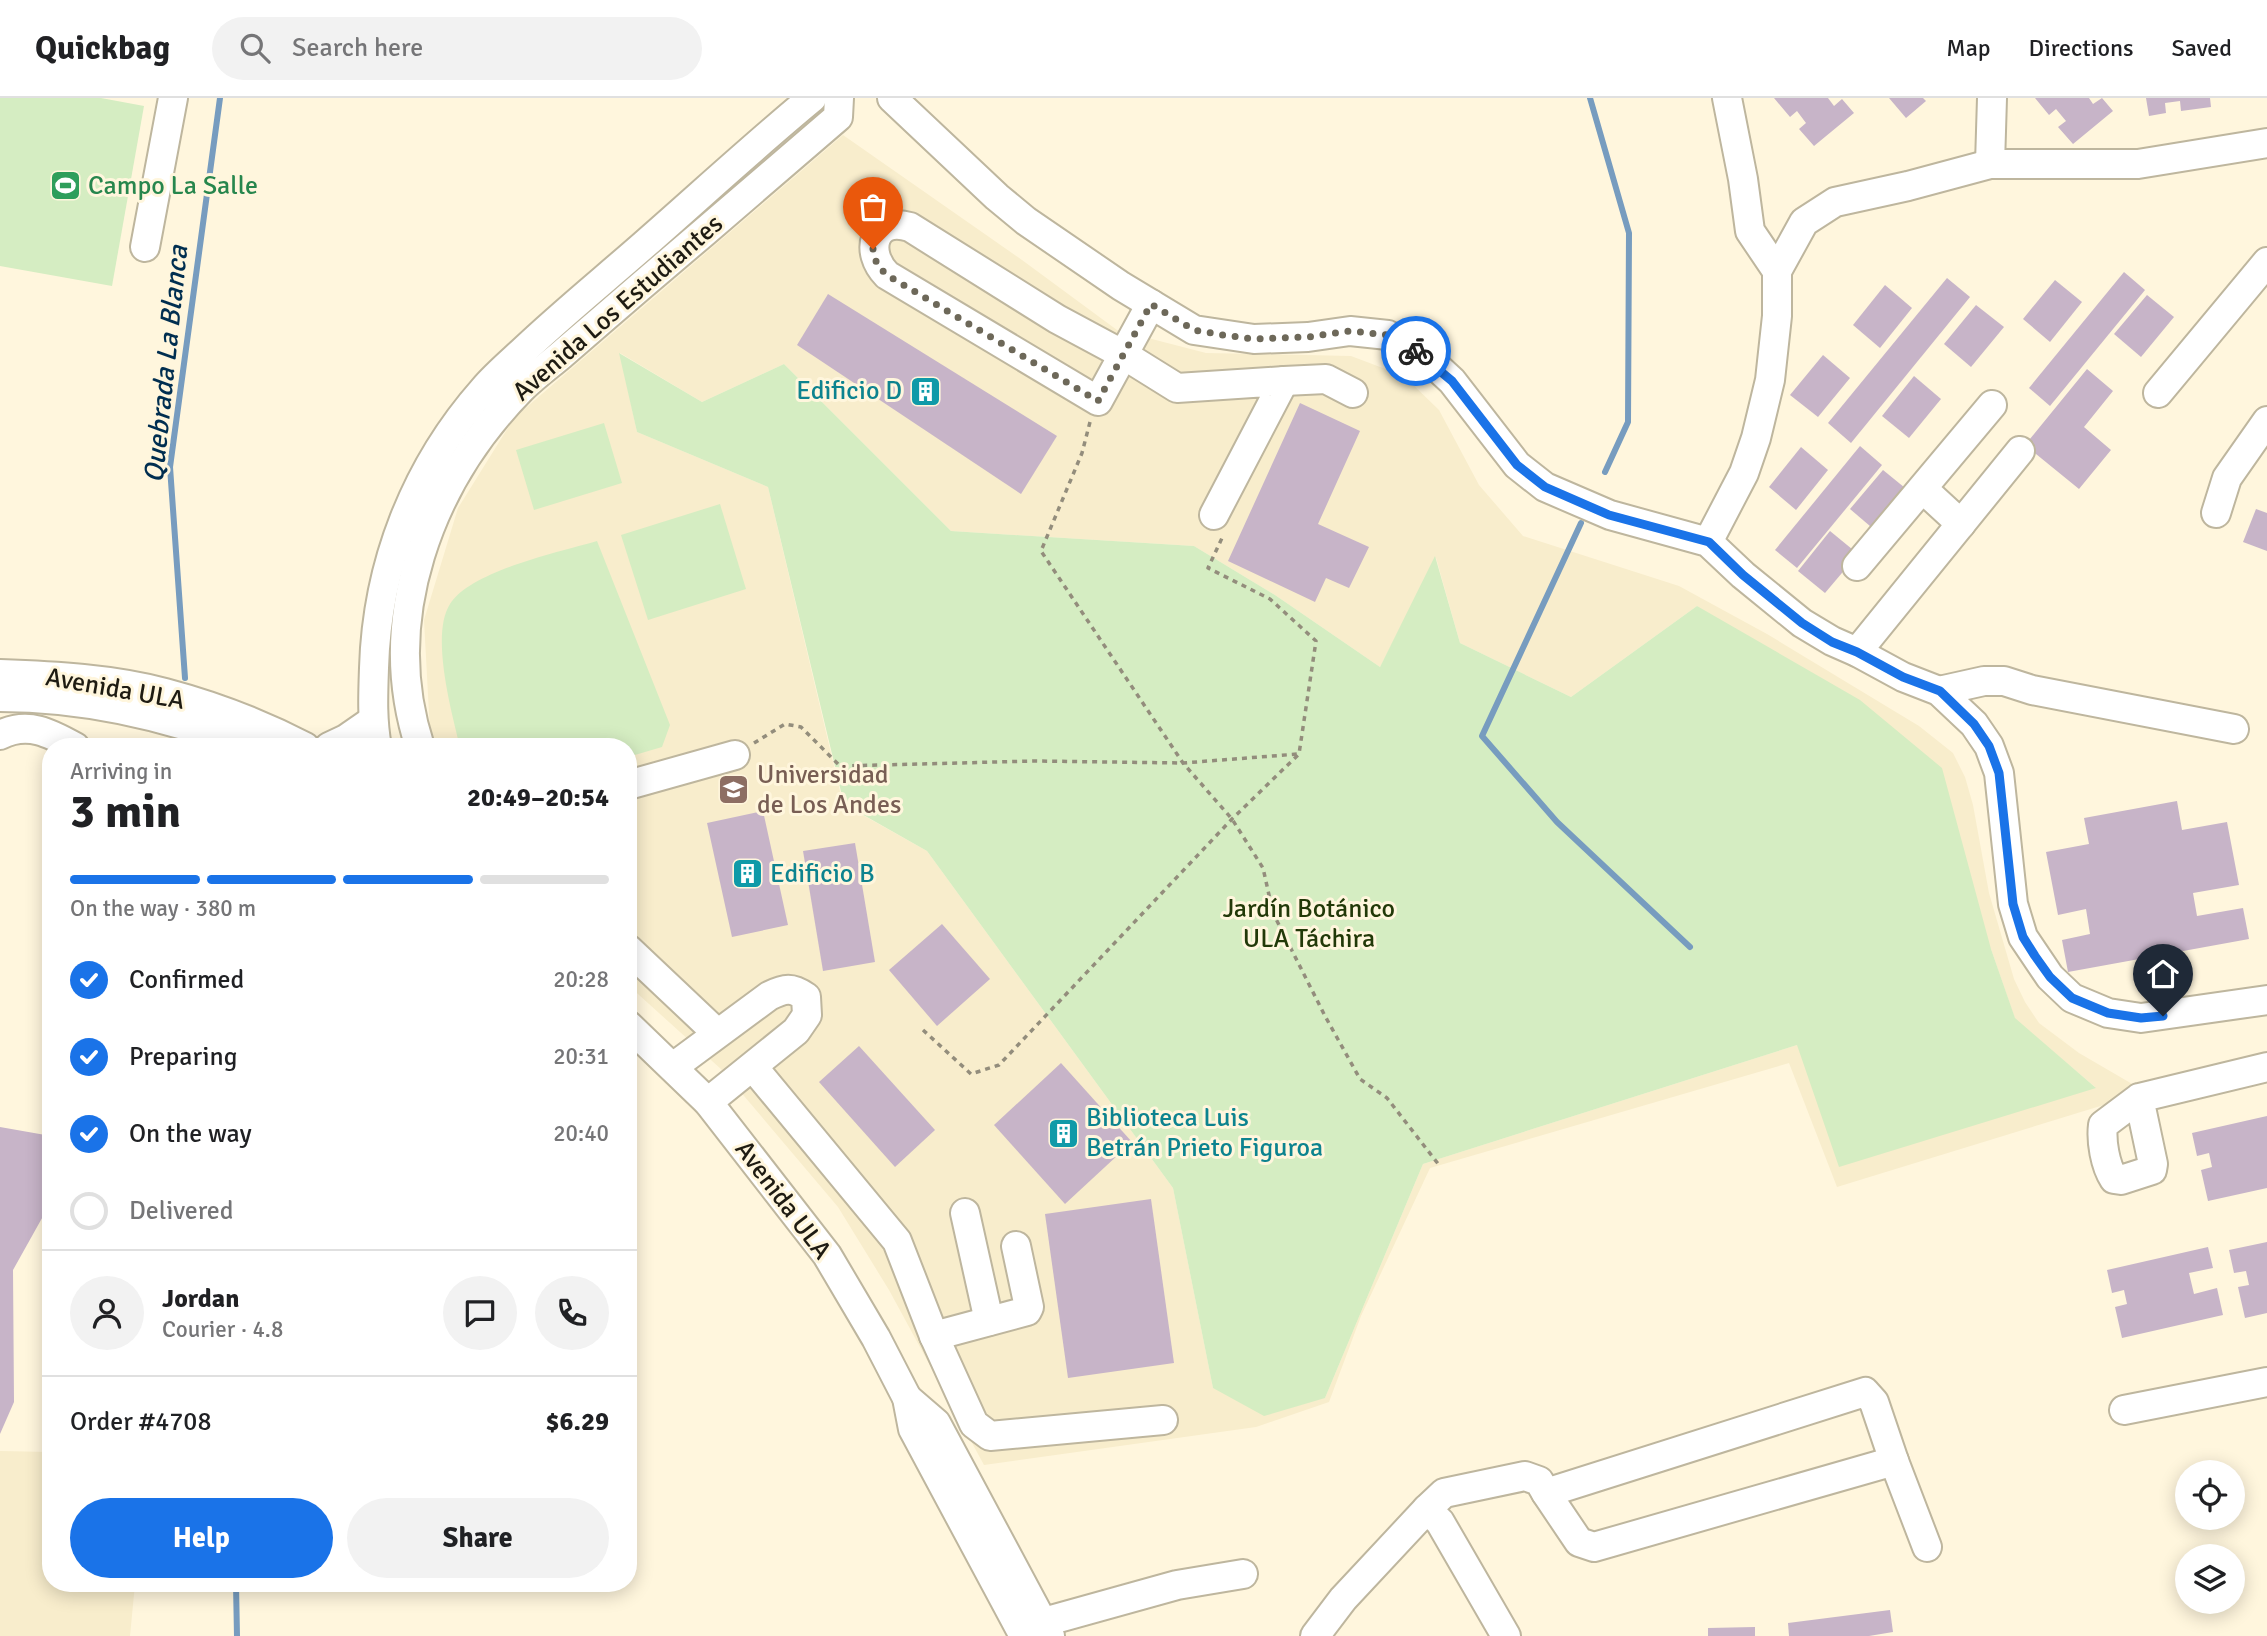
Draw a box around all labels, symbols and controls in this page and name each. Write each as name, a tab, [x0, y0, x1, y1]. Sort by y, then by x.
search box	[212, 17, 702, 80]
text: Quickbag	[35, 28, 170, 69]
icon: search	[236, 29, 274, 67]
text: Search here	[292, 32, 423, 64]
text: Map	[1946, 33, 1991, 63]
text: Directions	[2029, 33, 2134, 63]
text: Saved	[2172, 33, 2232, 63]
sports icon: Campo La Salle	[48, 169, 82, 203]
place label: Campo La Salle	[88, 170, 258, 202]
pin	[843, 177, 903, 249]
icon: bag	[854, 188, 892, 226]
street label: Avenida Los Estudiantes	[506, 208, 730, 408]
water label: Quebrada La Blanca	[137, 243, 195, 484]
courier	[1381, 316, 1451, 386]
icon: bike	[1397, 332, 1435, 370]
building icon: Edificio D	[908, 374, 942, 408]
place label: Edificio D	[796, 375, 902, 407]
street label: Avenida ULA	[43, 661, 187, 717]
text: Arriving in	[70, 757, 172, 786]
place label: Universidad de Los Andes	[757, 759, 901, 821]
school or university icon: Universidad de Los Andes	[717, 773, 751, 807]
text: 20:49–20:54	[467, 782, 609, 814]
text: 3 min	[70, 784, 181, 840]
building icon: Edificio B	[730, 857, 764, 891]
place label: Edificio B	[770, 858, 875, 890]
park label: Jardín Botánico ULA Táchira	[1223, 893, 1395, 955]
text: On the way · 380 m	[70, 894, 256, 923]
pin	[2133, 944, 2193, 1016]
icon: home	[2144, 955, 2182, 993]
icon: check	[70, 961, 108, 999]
text: Confirmed	[129, 964, 244, 996]
text: 20:28	[553, 965, 609, 994]
icon: check	[70, 1038, 108, 1076]
text: Preparing	[129, 1041, 237, 1073]
text: 20:31	[553, 1042, 609, 1071]
place label: Biblioteca Luis Betrán Prieto Figuroa	[1086, 1102, 1323, 1164]
icon: check	[70, 1115, 108, 1153]
building icon: Biblioteca Luis Betrán Prieto Figuroa	[1046, 1116, 1080, 1150]
text: On the way	[129, 1118, 252, 1150]
text: 20:40	[553, 1119, 609, 1148]
street label: Avenida ULA	[728, 1134, 838, 1266]
text: Delivered	[129, 1195, 234, 1227]
button: person	[70, 1276, 144, 1350]
button: chat	[443, 1276, 517, 1350]
button: phone	[535, 1276, 609, 1350]
text: Jordan	[162, 1283, 239, 1315]
text: Courier · 4.8	[162, 1315, 283, 1344]
text: Order #4708	[70, 1406, 211, 1438]
text: $6.29	[545, 1406, 609, 1438]
map controls	[2175, 1460, 2245, 1614]
button: locate	[2175, 1460, 2245, 1530]
button: Help	[70, 1498, 333, 1578]
button: Share	[347, 1498, 609, 1578]
button: layers	[2175, 1544, 2245, 1614]

